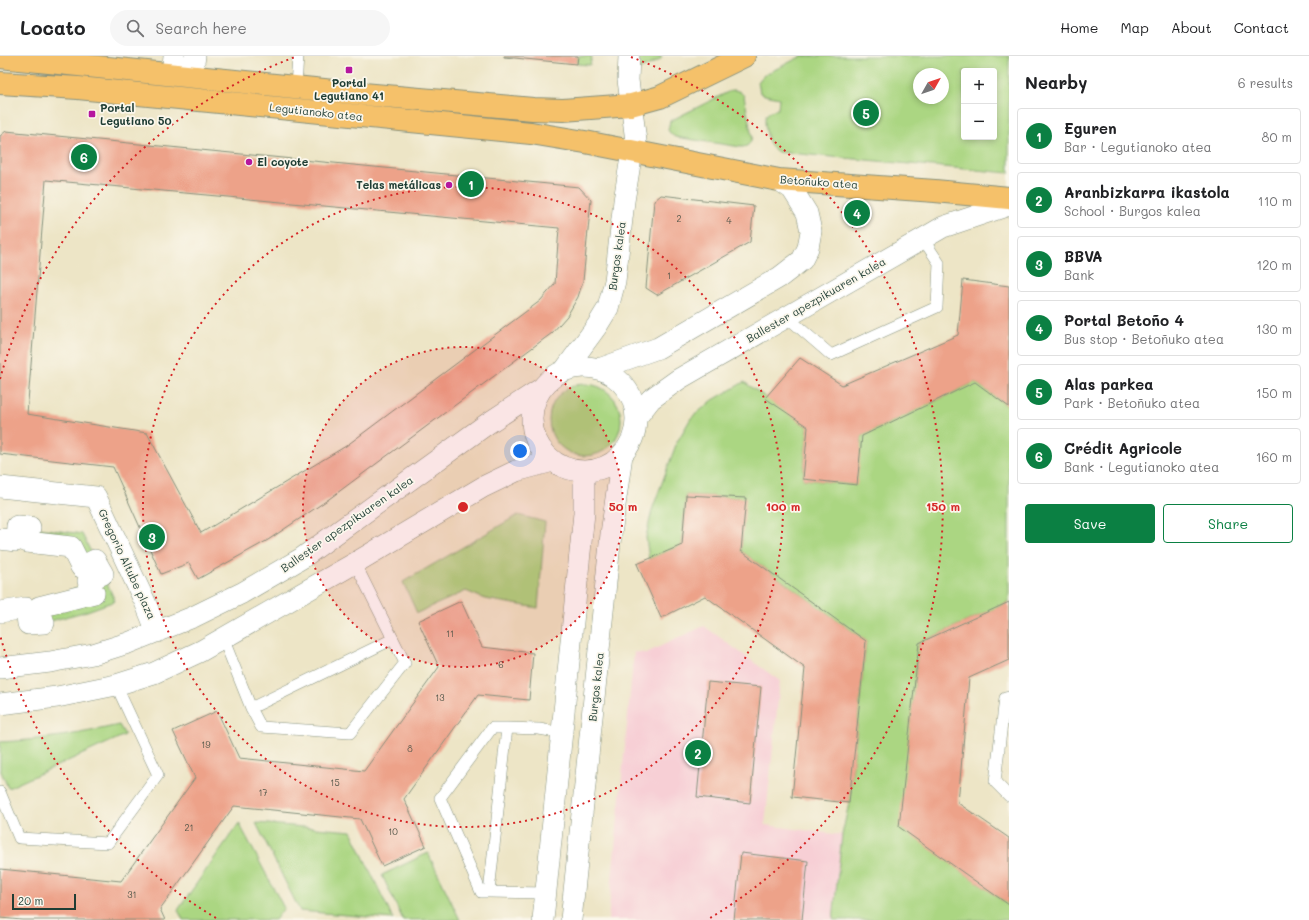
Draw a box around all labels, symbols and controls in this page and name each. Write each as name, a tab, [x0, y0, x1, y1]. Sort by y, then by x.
search box	[110, 10, 390, 46]
text: Locato	[20, 15, 86, 40]
icon: search	[124, 17, 146, 39]
text: Search here	[156, 18, 247, 38]
text: Home	[1060, 18, 1098, 37]
text: Map	[1120, 18, 1149, 37]
text: About	[1171, 18, 1212, 37]
text: Contact	[1234, 18, 1289, 37]
marker: Portal Legutiano 41	[344, 65, 354, 75]
north arrow	[913, 68, 949, 104]
map controls	[961, 68, 997, 140]
button: +	[961, 68, 997, 104]
text: Nearby	[1025, 71, 1087, 93]
text: 6 results	[1238, 74, 1293, 91]
place label: Portal Legutiano 41	[314, 75, 384, 103]
pin: 5	[853, 98, 879, 128]
street label: Legutianoko atea	[269, 99, 364, 124]
place label: Portal Legutiano 50	[100, 100, 172, 128]
button: −	[961, 104, 997, 140]
marker: Portal Legutiano 50	[87, 109, 97, 119]
text: Eguren	[1064, 118, 1117, 138]
text: 1	[1036, 128, 1042, 145]
text: 80 m	[1262, 128, 1292, 145]
text: Bar · Legutianoko atea	[1064, 138, 1212, 155]
pin: 6	[71, 142, 97, 172]
place label: El coyote	[257, 154, 309, 169]
marker: El coyote	[244, 157, 254, 167]
pin: 1	[458, 169, 484, 199]
street label: Betoñuko atea	[779, 171, 859, 192]
place label: Telas metálicas	[356, 177, 441, 192]
marker: Telas metálicas	[444, 180, 454, 190]
text: Aranbizkarra ikastola	[1064, 182, 1230, 202]
text: 2	[1035, 192, 1043, 209]
text: 110 m	[1258, 192, 1292, 209]
pin: 4	[844, 198, 870, 228]
text: School · Burgos kalea	[1064, 202, 1201, 219]
house number: 2	[676, 213, 682, 224]
house number: 4	[726, 215, 732, 226]
street label: Burgos kalea	[604, 220, 629, 291]
text: BBVA	[1064, 246, 1102, 266]
street label: Ballester apezpikuaren kalea	[743, 253, 888, 346]
text: 3	[1035, 256, 1043, 273]
text: 120 m	[1256, 256, 1292, 273]
text: Bank	[1064, 266, 1094, 283]
house number: 1	[667, 270, 671, 281]
text: Portal Betoño 4	[1064, 310, 1184, 330]
text: 4	[1035, 320, 1043, 337]
text: 130 m	[1256, 320, 1292, 337]
text: Bus stop · Betoñuko atea	[1064, 330, 1224, 347]
text: Alas parkea	[1064, 374, 1153, 394]
text: 5	[1035, 384, 1043, 401]
text: 150 m	[1256, 384, 1292, 401]
text: Park · Betoñuko atea	[1064, 394, 1200, 411]
text: Crédit Agricole	[1064, 438, 1182, 458]
your location	[510, 441, 530, 461]
text: 6	[1035, 448, 1043, 465]
text: 160 m	[1256, 448, 1292, 465]
text: Bank · Legutianoko atea	[1064, 458, 1219, 475]
street label: Ballester apezpikuaren kalea	[277, 472, 416, 575]
text: 50 m	[609, 498, 637, 514]
text: 100 m	[766, 498, 800, 514]
text: 150 m	[926, 498, 960, 514]
centre of rings	[456, 500, 470, 514]
button: Save	[1025, 504, 1155, 543]
button: Share	[1163, 504, 1293, 543]
street label: Gregorio Altube plaza	[95, 506, 160, 622]
pin: 3	[139, 522, 165, 552]
house number: 11	[446, 628, 454, 639]
street label: Burgos kalea	[584, 652, 607, 722]
house number: 6	[498, 659, 504, 670]
house number: 13	[435, 692, 445, 703]
pin: 2	[685, 738, 711, 768]
house number: 19	[201, 739, 211, 750]
house number: 8	[407, 743, 413, 754]
house number: 15	[330, 777, 340, 788]
house number: 17	[258, 787, 268, 798]
house number: 21	[184, 822, 194, 833]
house number: 10	[388, 826, 398, 837]
house number: 31	[127, 889, 137, 900]
scale bar	[12, 892, 76, 911]
text: 20 m	[18, 893, 43, 908]

